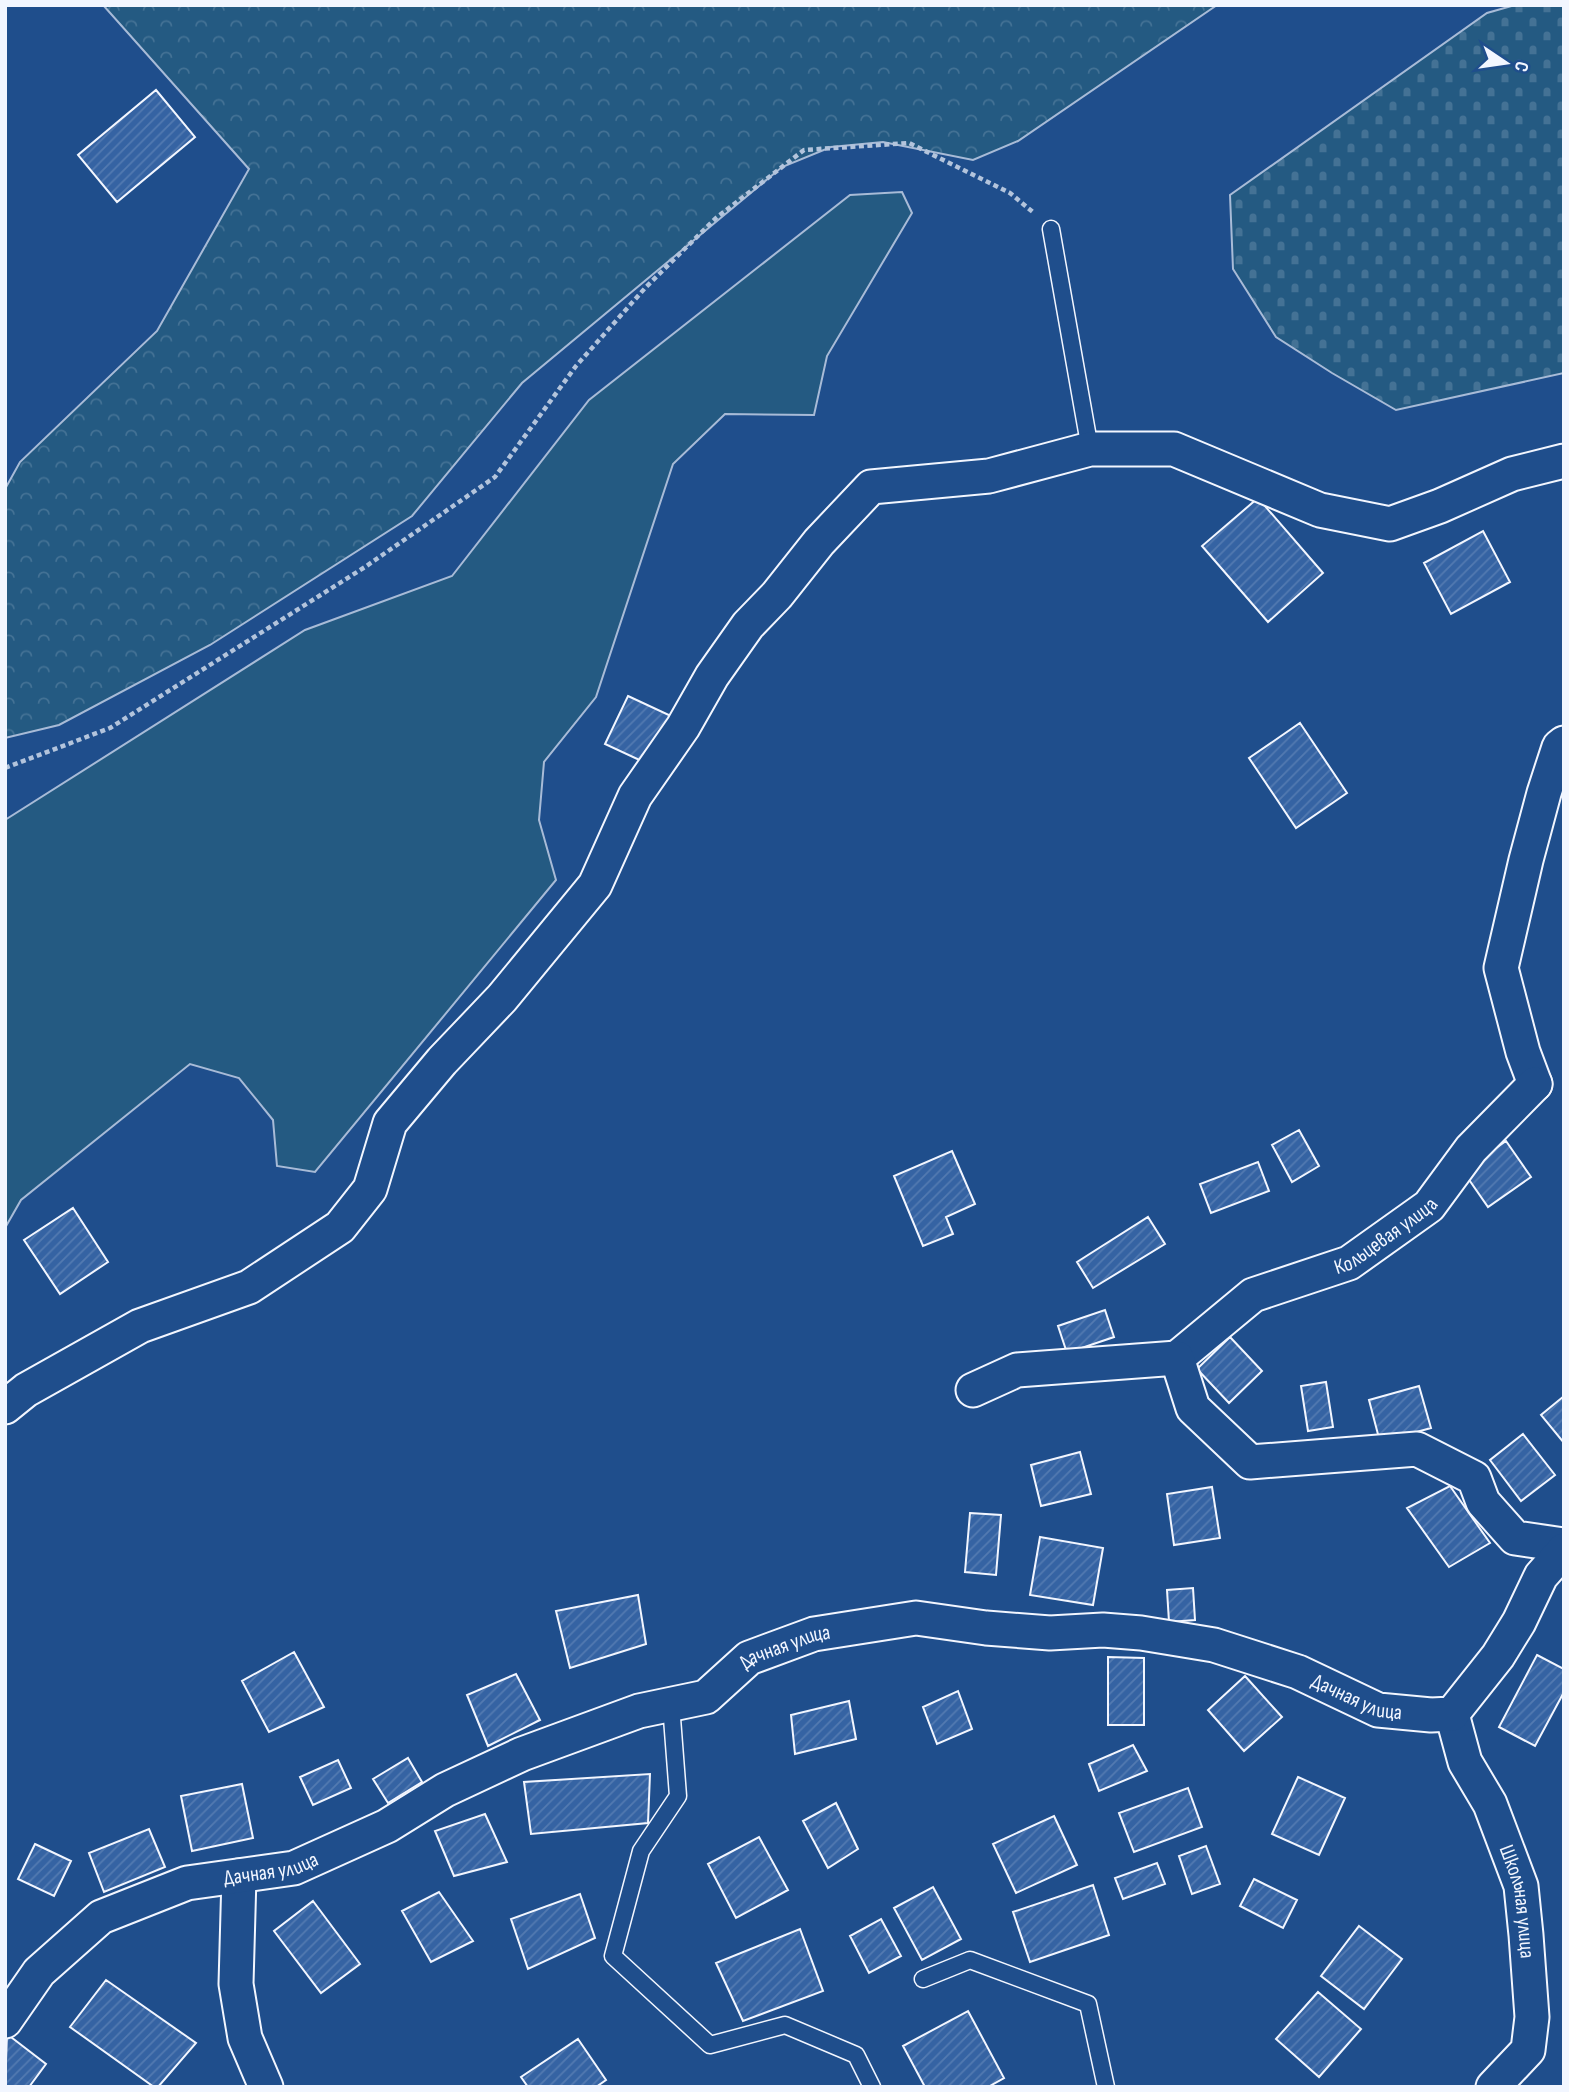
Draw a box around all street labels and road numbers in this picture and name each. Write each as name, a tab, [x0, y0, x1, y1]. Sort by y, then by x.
street label: Кольцевая улица	[1331, 1193, 1443, 1280]
street label: Дачная улица	[733, 1619, 832, 1674]
street label: Дачная улица	[1308, 1668, 1403, 1725]
street label: Школьная улица	[1494, 1841, 1540, 1959]
street label: Дачная улица	[222, 1846, 322, 1890]

